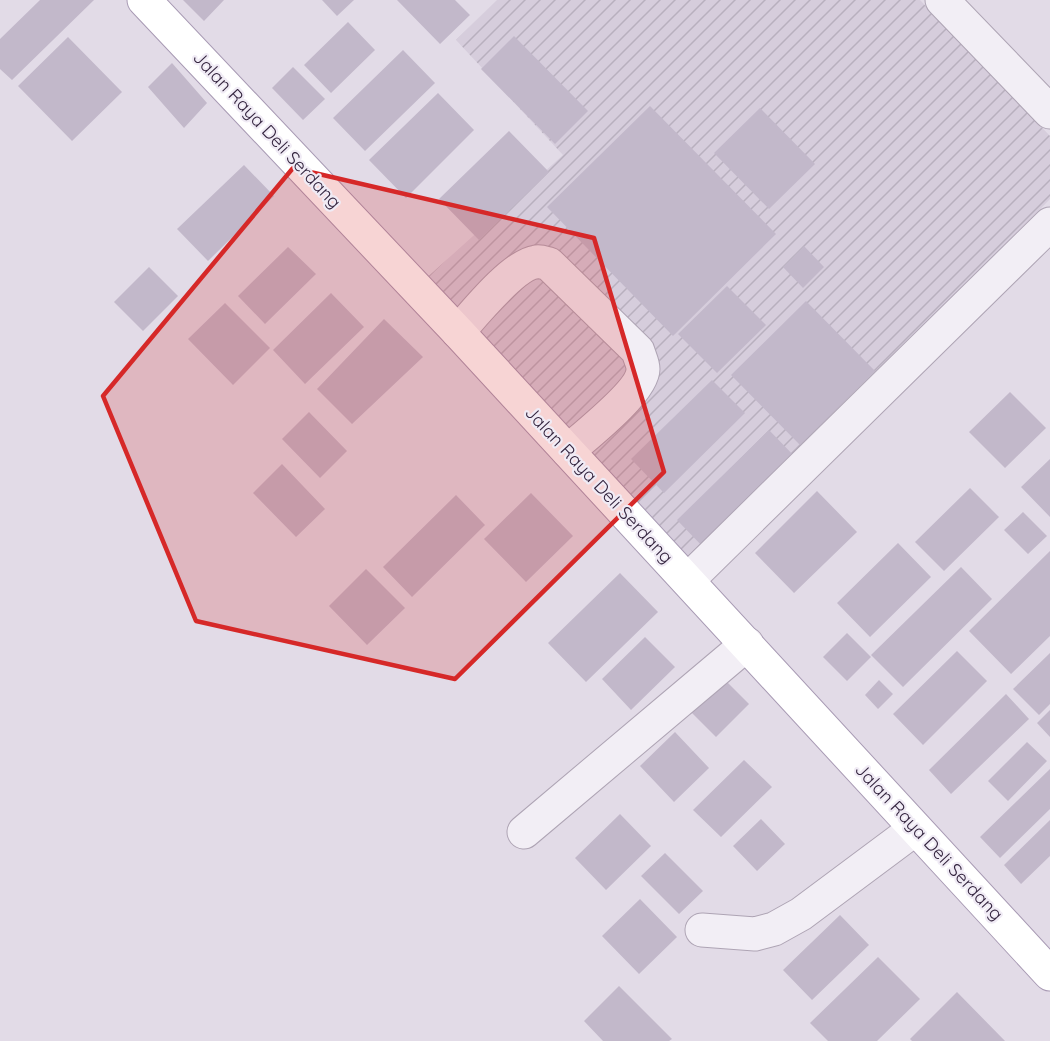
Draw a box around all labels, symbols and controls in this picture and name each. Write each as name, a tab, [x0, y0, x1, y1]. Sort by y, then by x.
street label: Jalan Raya Deli Serdang	[188, 46, 346, 213]
street label: Jalan Raya Deli Serdang	[520, 401, 678, 568]
street label: Jalan Raya Deli Serdang	[850, 758, 1008, 925]

